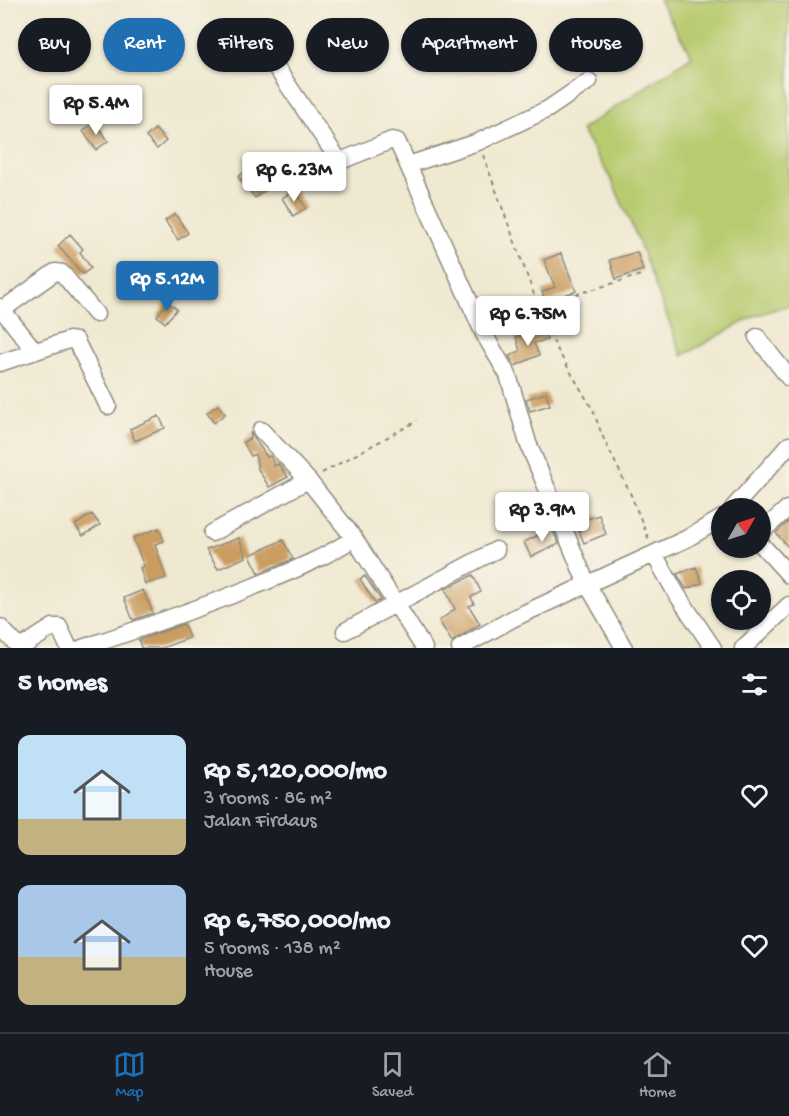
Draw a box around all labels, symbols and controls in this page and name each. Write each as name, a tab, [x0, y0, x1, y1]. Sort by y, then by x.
chip: Buy	[18, 18, 91, 72]
chip: Rent	[103, 18, 185, 72]
chip: Filters	[197, 18, 294, 72]
chip: New	[306, 18, 389, 72]
chip: Apartment	[401, 18, 537, 72]
chip: House	[549, 18, 643, 72]
pin: Rp 5.4M	[41, 85, 151, 136]
text: Rp 5.4M	[63, 93, 129, 116]
pin: Rp 6.23M	[232, 152, 356, 203]
text: Rp 6.23M	[256, 160, 332, 183]
pin: Rp 5.12M	[105, 261, 229, 312]
text: Rp 5.12M	[130, 269, 204, 292]
pin: Rp 6.75M	[466, 296, 590, 347]
text: Rp 6.75M	[490, 304, 566, 327]
pin: Rp 3.9M	[487, 492, 597, 543]
north arrow	[711, 498, 771, 558]
map controls	[711, 498, 771, 630]
text: Rp 3.9M	[509, 500, 575, 523]
button: locate	[711, 570, 771, 630]
icon: filters	[738, 668, 771, 701]
text: 5 homes	[18, 669, 107, 700]
text: Rp 5,120,000/mo	[204, 757, 387, 788]
icon: home	[66, 759, 138, 831]
icon: heart	[738, 779, 771, 812]
text: 3 rooms · 86 m²	[204, 788, 332, 811]
text: Jalan Firdaus	[204, 811, 317, 834]
text: Rp 6,750,000/mo	[204, 907, 391, 938]
icon: home	[66, 909, 138, 981]
icon: heart	[738, 929, 771, 962]
text: 5 rooms · 138 m²	[204, 938, 341, 961]
text: House	[204, 961, 253, 984]
tab: Map	[113, 1048, 146, 1103]
tab: Saved	[372, 1048, 413, 1103]
tab: Home	[639, 1048, 676, 1103]

